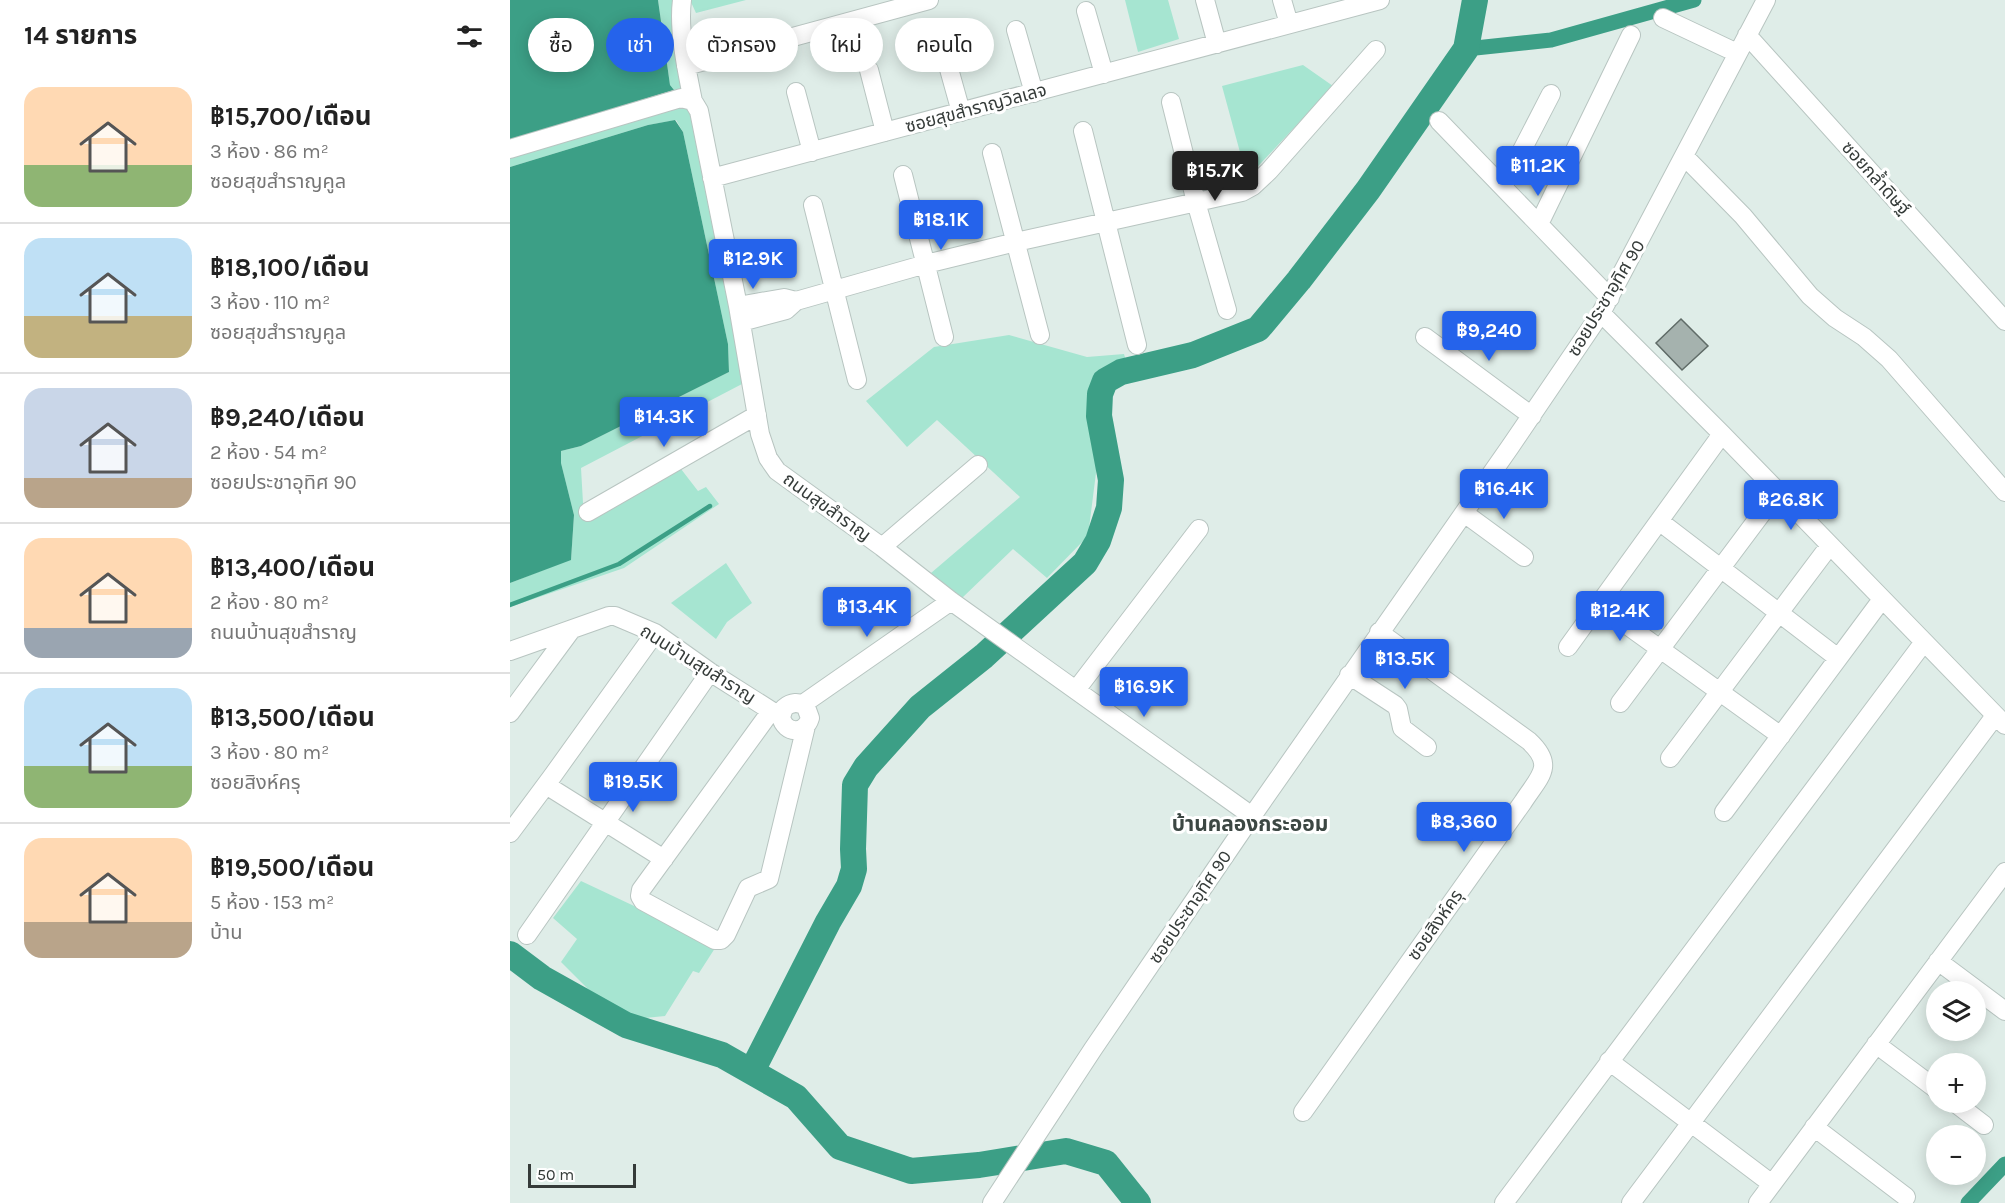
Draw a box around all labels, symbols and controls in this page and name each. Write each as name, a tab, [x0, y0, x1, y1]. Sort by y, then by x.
chip: ซื้อ	[528, 18, 594, 72]
chip: เช่า	[606, 18, 674, 72]
chip: ตัวกรอง	[686, 18, 798, 72]
chip: ใหม่	[810, 18, 883, 72]
chip: คอนโด	[895, 18, 994, 72]
text: 14 รายการ	[24, 20, 137, 51]
icon: filters	[453, 20, 486, 53]
street label: ซอยสุขสำราญวิลเลจ	[903, 79, 1049, 137]
text: ฿15,700/เดือน	[210, 101, 371, 132]
icon: home	[72, 111, 144, 183]
street label: ซอยกล้ำดิษฐ์	[1837, 135, 1916, 220]
text: 3 ห้อง · 86 m²	[210, 140, 329, 163]
pin: ฿11.2K	[1489, 146, 1587, 197]
pin: ฿15.7K	[1166, 151, 1264, 202]
text: ฿11.2K	[1510, 154, 1566, 177]
text: ฿15.7K	[1186, 159, 1244, 182]
text: ซอยสุขสำราญคูล	[210, 170, 346, 193]
pin: ฿18.1K	[892, 200, 990, 251]
text: ฿18.1K	[913, 208, 969, 231]
street label: ซอยประชาอุทิศ 90	[1563, 236, 1649, 360]
pin: ฿12.9K	[704, 239, 802, 290]
text: ฿12.9K	[723, 247, 783, 270]
text: ฿18,100/เดือน	[210, 252, 369, 283]
icon: home	[72, 262, 144, 334]
text: 3 ห้อง · 110 m²	[210, 291, 330, 314]
pin: ฿9,240	[1440, 311, 1538, 362]
text: ฿9,240	[1456, 319, 1522, 342]
text: ซอยสุขสำราญคูล	[210, 321, 346, 344]
pin: ฿14.3K	[615, 397, 713, 448]
text: ฿9,240/เดือน	[210, 402, 365, 433]
text: ฿14.3K	[634, 405, 694, 428]
icon: home	[72, 412, 144, 484]
text: 2 ห้อง · 54 m²	[210, 441, 327, 464]
street label: ถนนสุขสำราญ	[779, 468, 875, 546]
pin: ฿16.4K	[1455, 469, 1553, 520]
text: ซอยประชาอุทิศ 90	[210, 471, 357, 494]
text: ฿16.4K	[1474, 477, 1534, 500]
pin: ฿26.8K	[1742, 480, 1840, 531]
text: ฿26.8K	[1758, 488, 1824, 511]
text: ฿13,400/เดือน	[210, 552, 375, 583]
icon: home	[72, 562, 144, 634]
pin: ฿13.4K	[818, 587, 916, 638]
text: 2 ห้อง · 80 m²	[210, 591, 329, 614]
pin: ฿12.4K	[1571, 591, 1669, 642]
text: ฿13.4K	[837, 595, 897, 618]
text: ฿12.4K	[1590, 599, 1650, 622]
street label: ถนนบ้านสุขสำราญ	[636, 620, 760, 708]
text: ถนนบ้านสุขสำราญ	[210, 621, 357, 644]
pin: ฿13.5K	[1356, 639, 1454, 690]
text: ฿13.5K	[1375, 647, 1435, 670]
pin: ฿16.9K	[1095, 667, 1193, 718]
text: ฿16.9K	[1114, 675, 1174, 698]
text: ฿13,500/เดือน	[210, 702, 375, 733]
icon: home	[72, 712, 144, 784]
text: 3 ห้อง · 80 m²	[210, 741, 329, 764]
pin: ฿19.5K	[584, 762, 682, 813]
text: ฿19.5K	[603, 770, 663, 793]
text: ซอยสิงห์ครุ	[210, 771, 300, 794]
pin: ฿8,360	[1415, 802, 1513, 853]
text: ฿8,360	[1431, 810, 1497, 833]
district label: บ้านคลองกระออม	[1172, 812, 1328, 836]
street label: ซอยประชาอุทิศ 90	[1144, 846, 1236, 968]
text: ฿19,500/เดือน	[210, 852, 374, 883]
icon: home	[72, 862, 144, 934]
street label: ซอยสิงห์ครุ	[1403, 885, 1467, 965]
text: 5 ห้อง · 153 m²	[210, 891, 334, 914]
text: บ้าน	[210, 921, 242, 944]
map controls	[1926, 981, 1986, 1185]
button: layers	[1926, 981, 1986, 1041]
button: +	[1926, 1053, 1986, 1113]
button: −	[1926, 1125, 1986, 1185]
scale bar	[528, 1161, 636, 1188]
text: 50 m	[537, 1165, 574, 1184]

